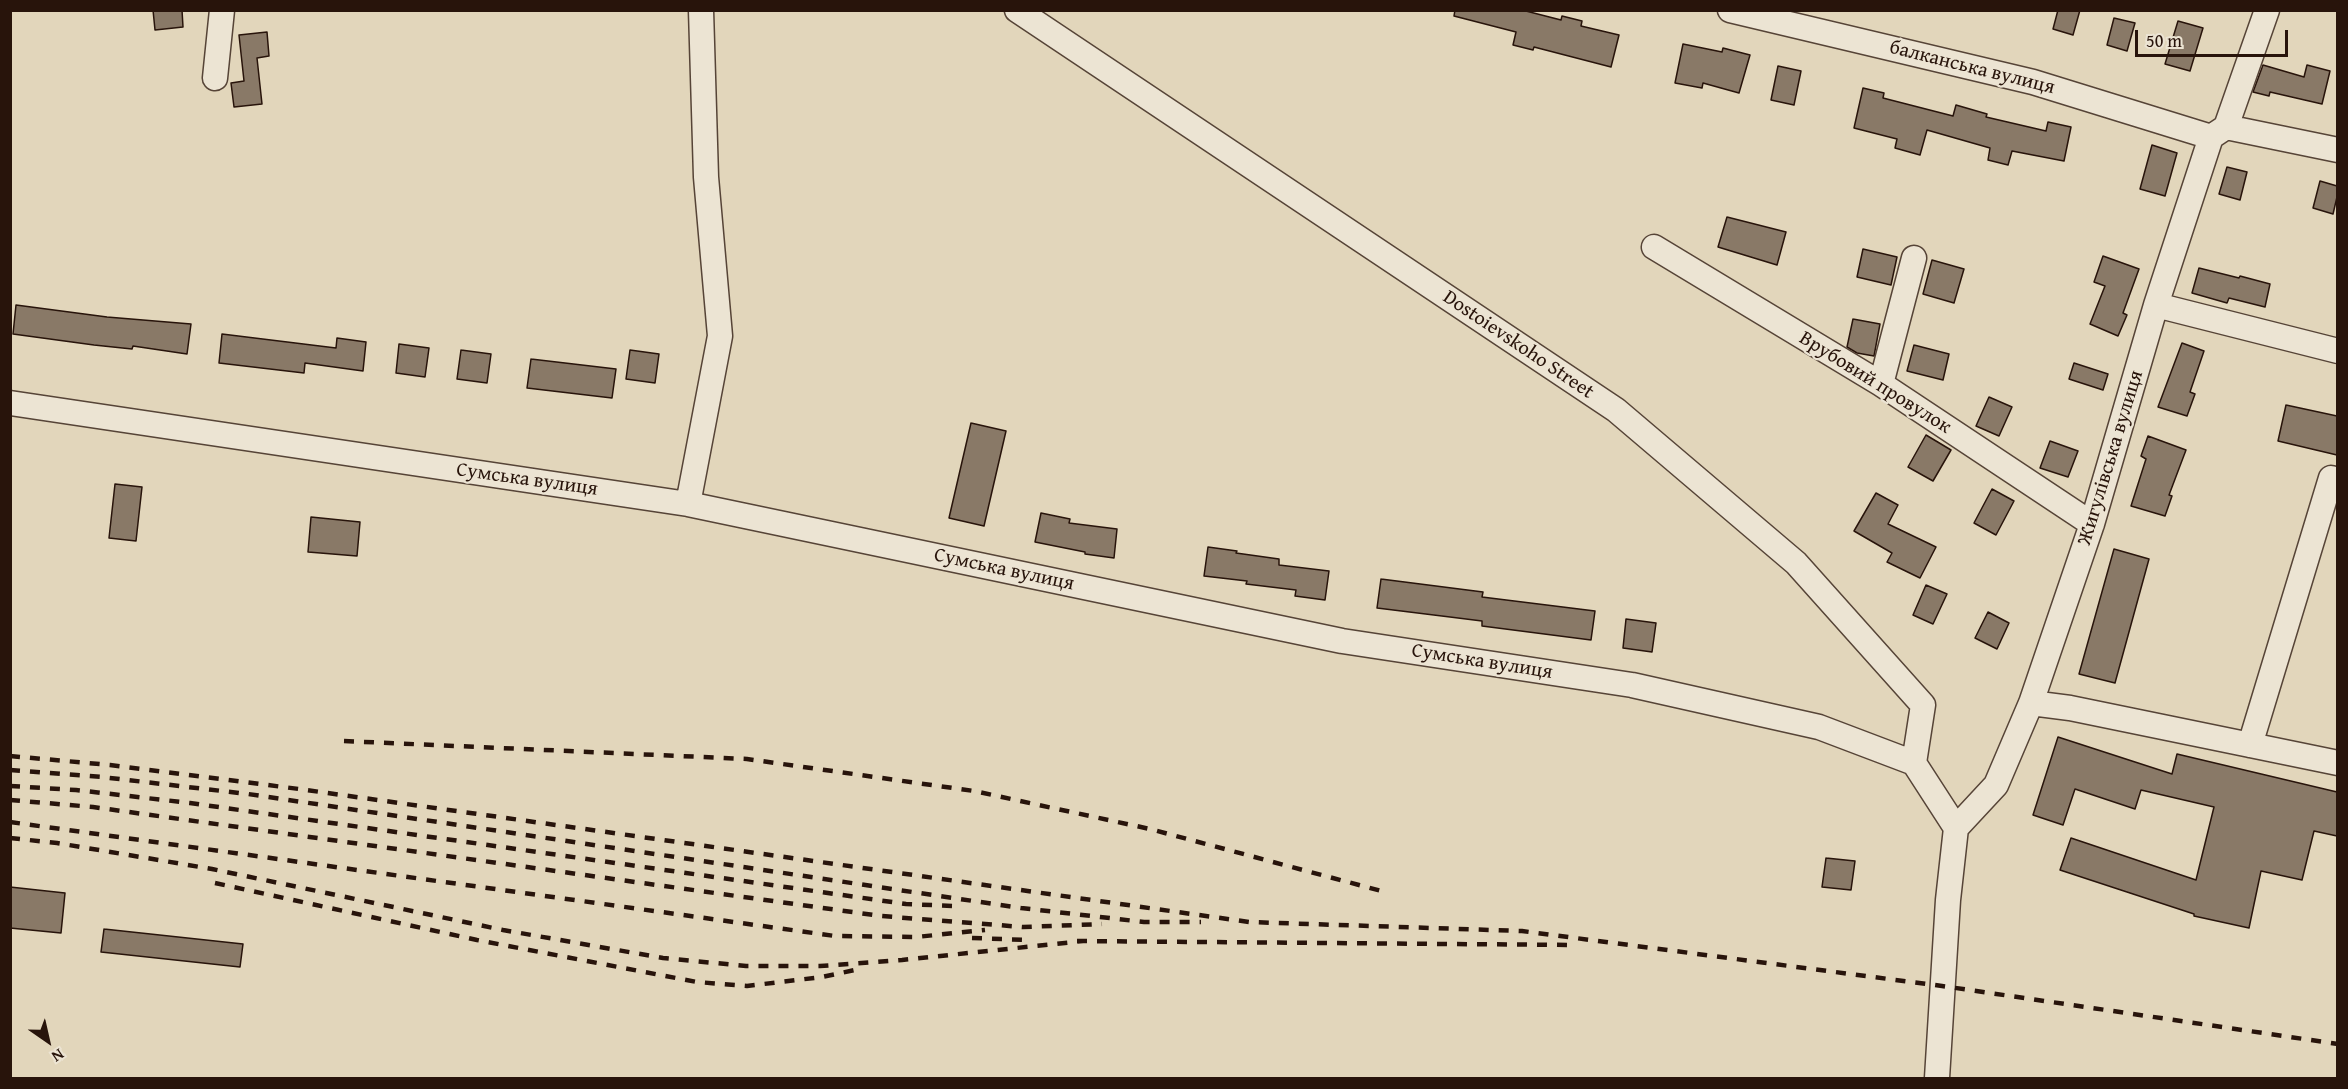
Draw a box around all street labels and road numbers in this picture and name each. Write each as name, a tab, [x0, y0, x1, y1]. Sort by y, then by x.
street label: балканська вулиця	[1887, 36, 2057, 100]
street label: Dostoievskoho Street	[1438, 286, 1598, 404]
street label: Врубовий провулок	[1795, 327, 1955, 439]
street label: Жигулівська вулиця	[2073, 368, 2149, 548]
street label: Сумська вулиця	[455, 458, 599, 502]
street label: Сумська вулиця	[932, 543, 1076, 597]
street label: Сумська вулиця	[1410, 639, 1554, 685]

